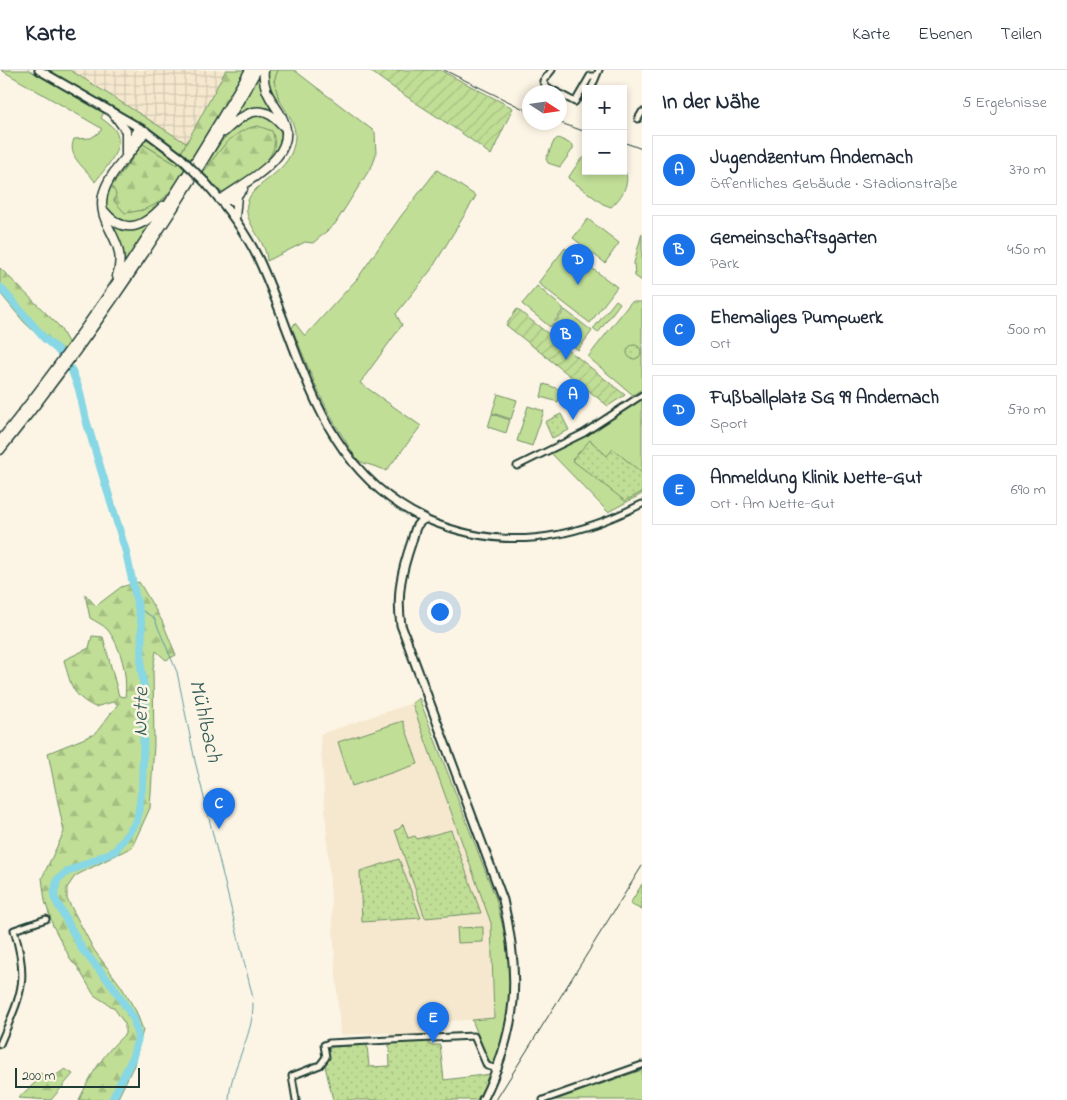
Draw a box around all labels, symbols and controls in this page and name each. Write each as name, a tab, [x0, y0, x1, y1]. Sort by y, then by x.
text: Karte	[25, 17, 76, 52]
text: Karte	[852, 22, 890, 48]
text: Ebenen	[918, 22, 972, 48]
text: Teilen	[1000, 22, 1042, 48]
north arrow	[522, 85, 567, 130]
map controls	[582, 85, 627, 175]
button: +	[582, 85, 627, 130]
text: In der Nähe	[662, 88, 760, 118]
text: 5 Ergebnisse	[962, 91, 1047, 115]
button: −	[582, 130, 627, 175]
text: Jugendzentum Andernach	[710, 145, 913, 172]
text: A	[674, 158, 684, 182]
text: 370 m	[1009, 158, 1046, 182]
text: Öffentliches Gebäude · Stadionstraße	[710, 172, 957, 196]
text: Gemeinschaftsgarten	[710, 225, 877, 252]
text: B	[674, 238, 684, 262]
text: 450 m	[1007, 238, 1046, 262]
pin: D	[562, 244, 594, 285]
text: Park	[710, 252, 739, 276]
text: Ehemaliges Pumpwerk	[710, 305, 883, 332]
text: C	[675, 318, 683, 342]
text: 500 m	[1007, 318, 1046, 342]
pin: B	[550, 319, 582, 360]
text: Ort	[710, 332, 731, 356]
pin: A	[557, 379, 589, 420]
text: Fußballplatz SG 99 Andernach	[710, 385, 939, 412]
text: D	[673, 398, 685, 422]
text: 570 m	[1007, 398, 1046, 422]
text: Sport	[710, 412, 748, 436]
text: Anmeldung Klinik Nette-Gut	[710, 465, 922, 492]
text: E	[674, 478, 684, 502]
text: 690 m	[1011, 478, 1046, 502]
text: Ort · Am Nette-Gut	[710, 492, 835, 516]
your location	[427, 599, 453, 625]
water label: Mühlbach	[179, 677, 229, 766]
water label: Nette	[126, 686, 158, 737]
pin: C	[203, 788, 235, 829]
pin: E	[417, 1002, 449, 1043]
scale bar	[15, 1065, 140, 1088]
text: 200 m	[22, 1066, 55, 1087]

